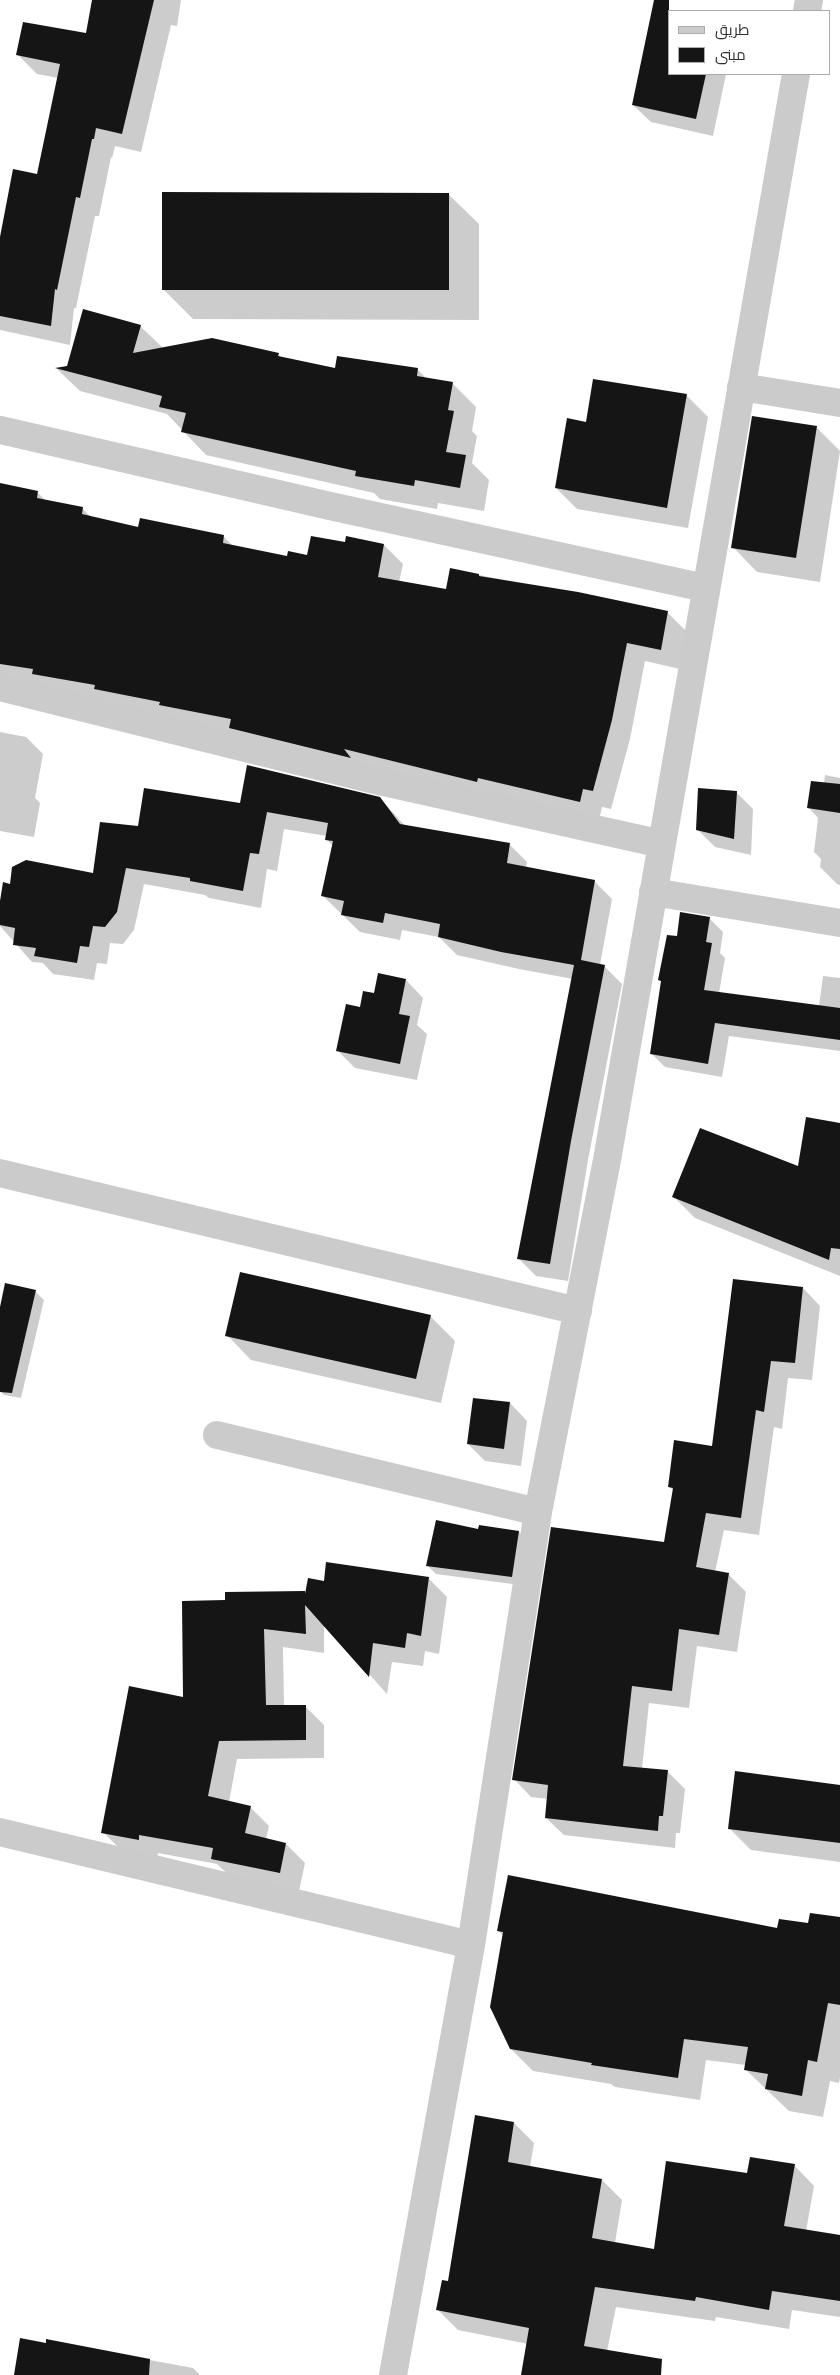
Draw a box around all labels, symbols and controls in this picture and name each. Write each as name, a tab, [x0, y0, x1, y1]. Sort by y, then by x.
legend	[668, 10, 830, 75]
text: طريق	[715, 21, 749, 39]
text: مبنى	[715, 46, 746, 64]

